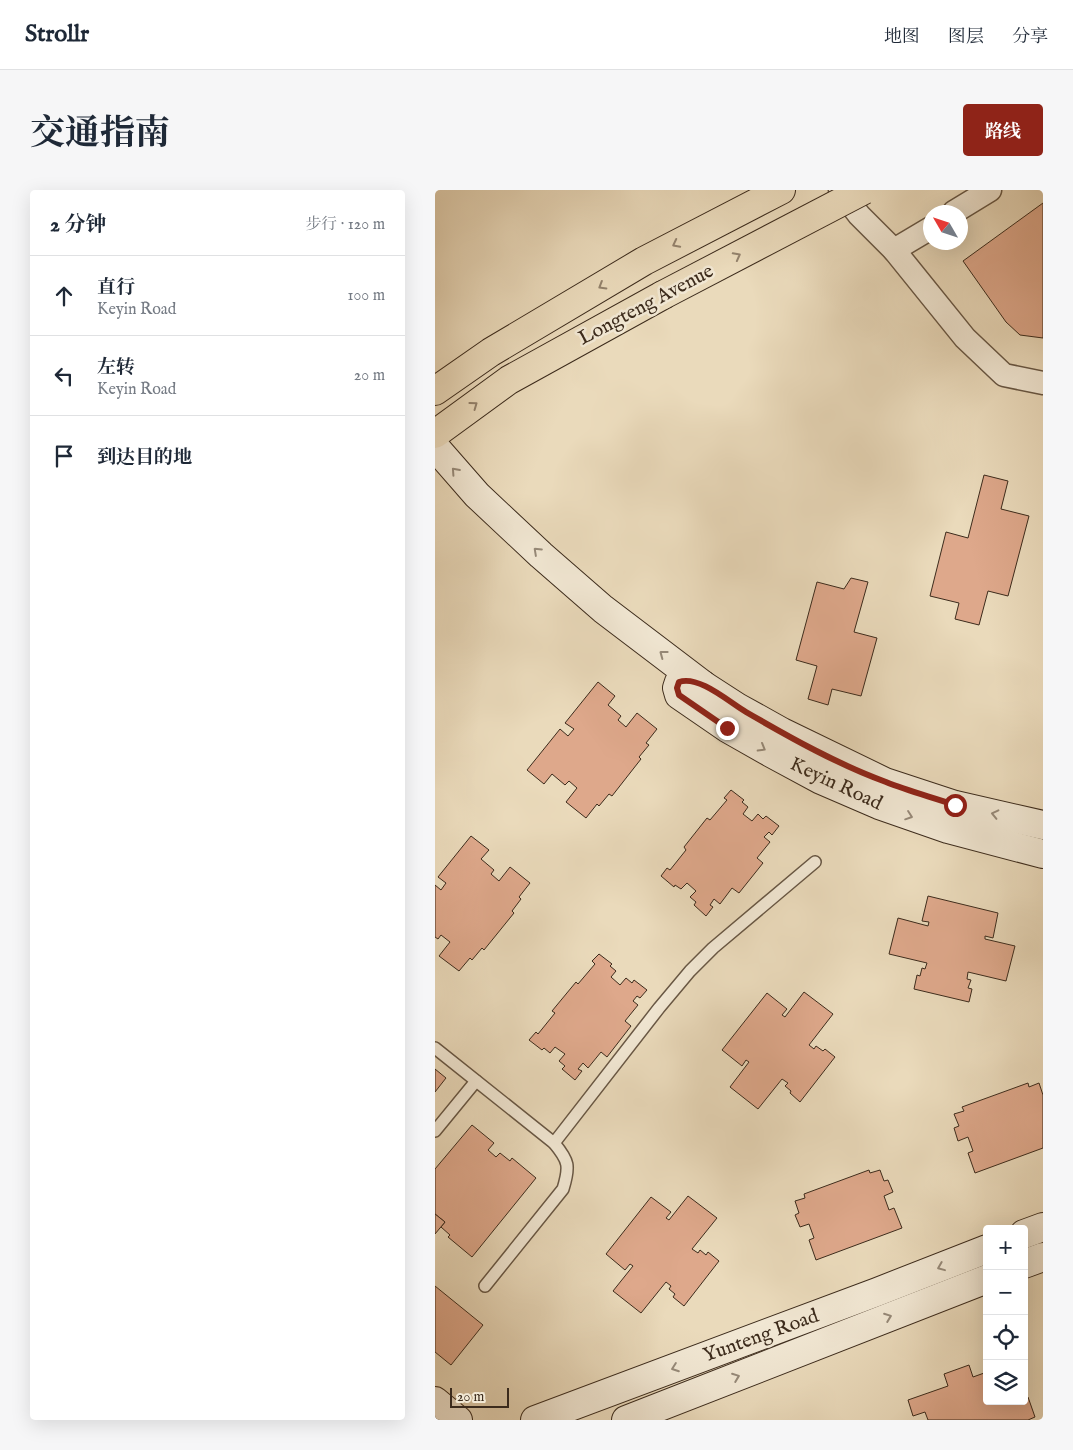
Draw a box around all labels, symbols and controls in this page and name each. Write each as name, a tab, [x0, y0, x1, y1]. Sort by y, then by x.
text: Strollr	[25, 19, 89, 50]
text: 地图	[884, 26, 920, 49]
text: 图层	[948, 26, 984, 49]
text: 分享	[1012, 26, 1048, 49]
button: 路线	[963, 104, 1043, 156]
text: 交通指南	[30, 112, 170, 157]
north arrow	[923, 205, 968, 250]
text: 2 分钟	[50, 212, 106, 239]
text: 步行 · 120 m	[305, 215, 385, 235]
one-way arrow	[672, 238, 681, 248]
one-way arrow	[732, 252, 741, 262]
street label: Longteng Avenue	[574, 259, 718, 351]
text: 直行	[97, 276, 135, 300]
one-way arrow	[598, 279, 607, 289]
icon: ahead	[50, 282, 78, 310]
text: 100 m	[348, 286, 385, 306]
text: Keyin Road	[97, 300, 176, 320]
text: 左转	[97, 356, 135, 380]
icon: left	[50, 362, 78, 390]
text: 20 m	[354, 366, 385, 386]
text: Keyin Road	[97, 380, 176, 400]
one-way arrow	[469, 402, 478, 411]
icon: arrive	[50, 442, 78, 470]
text: 到达目的地	[97, 446, 192, 470]
one-way arrow	[452, 467, 461, 476]
one-way arrow	[533, 548, 542, 557]
one-way arrow	[659, 651, 669, 660]
route end	[716, 717, 739, 740]
one-way arrow	[756, 742, 765, 752]
street label: Keyin Road	[786, 752, 886, 816]
route start	[944, 794, 967, 817]
one-way arrow	[991, 809, 1000, 820]
one-way arrow	[905, 810, 913, 820]
map controls	[983, 1225, 1028, 1405]
button: +	[983, 1225, 1028, 1270]
one-way arrow	[938, 1261, 946, 1271]
button: −	[983, 1270, 1028, 1315]
street label: Yunteng Road	[700, 1303, 822, 1368]
one-way arrow	[883, 1313, 892, 1324]
button: locate	[983, 1315, 1028, 1360]
button: layers	[983, 1360, 1028, 1405]
one-way arrow	[671, 1362, 680, 1372]
one-way arrow	[732, 1373, 740, 1383]
scale bar	[450, 1385, 509, 1408]
text: 20 m	[457, 1388, 484, 1406]

